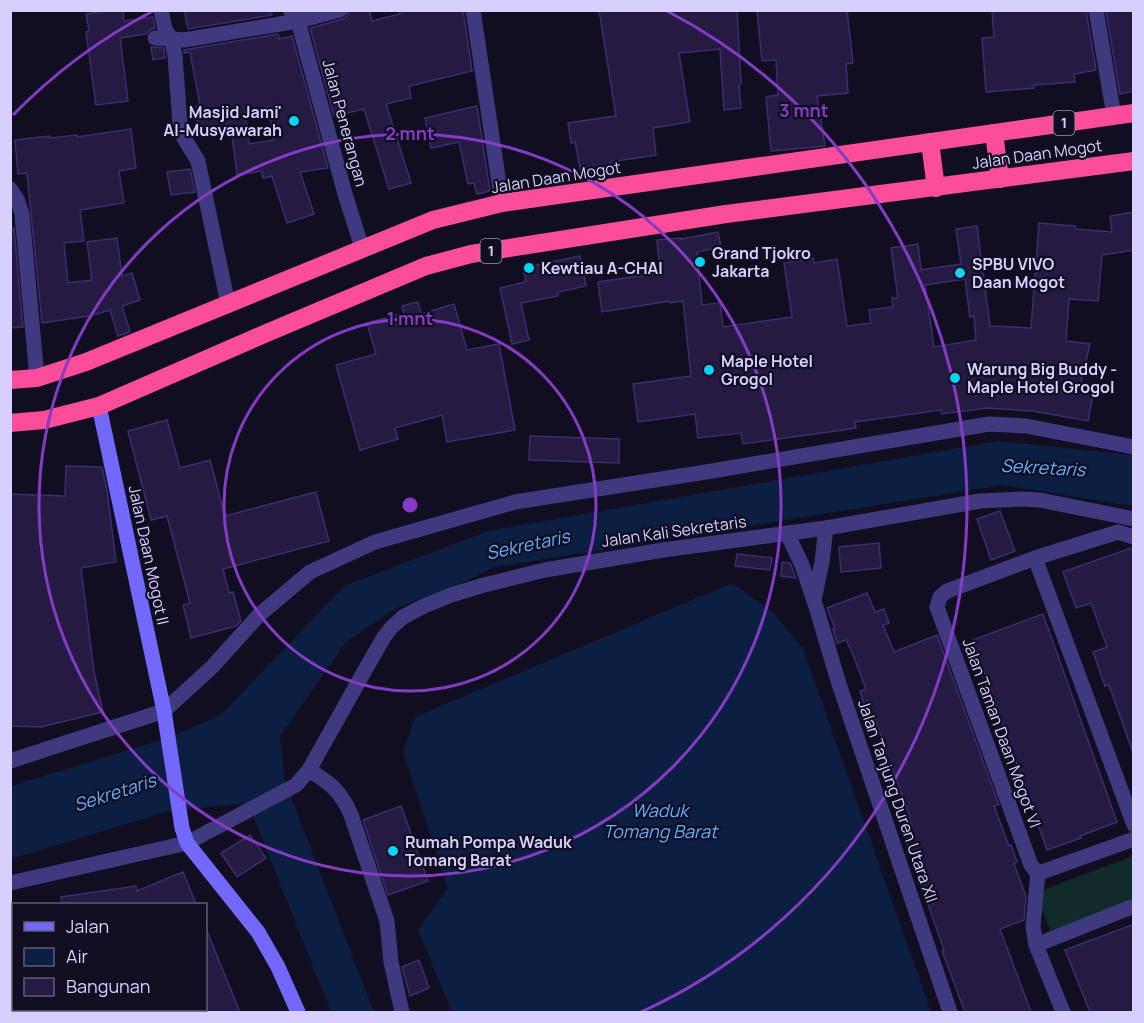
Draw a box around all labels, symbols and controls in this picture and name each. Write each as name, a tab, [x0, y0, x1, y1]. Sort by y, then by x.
street label: Jalan Penerangan	[317, 57, 373, 189]
text: 3 mnt	[779, 98, 829, 122]
place label: Masjid Jami' Al-Musyawarah	[164, 101, 282, 141]
road number: 1	[1054, 111, 1074, 135]
marker: Masjid Jami' Al-Musyawarah	[287, 114, 301, 128]
text: 2 mnt	[385, 121, 435, 145]
street label: Jalan Daan Mogot	[971, 134, 1103, 174]
street label: Jalan Daan Mogot	[490, 156, 622, 198]
road number: 1	[480, 239, 502, 263]
place label: Grand Tjokro Jakarta	[712, 242, 811, 282]
place label: SPBU VIVO Daan Mogot	[972, 253, 1065, 293]
marker: Grand Tjokro Jakarta	[693, 255, 707, 269]
place label: Kewtiau A-CHAI	[541, 257, 663, 279]
marker: Kewtiau A-CHAI	[522, 261, 536, 275]
marker: SPBU VIVO Daan Mogot	[953, 266, 967, 280]
text: 1 mnt	[387, 306, 433, 330]
place label: Maple Hotel Grogol	[721, 350, 813, 390]
place label: Warung Big Buddy - Maple Hotel Grogol	[967, 358, 1117, 398]
marker: Maple Hotel Grogol	[702, 363, 716, 377]
marker: Warung Big Buddy - Maple Hotel Grogol	[948, 371, 962, 385]
water label: Sekretaris	[1000, 453, 1088, 481]
street label: Jalan Daan Mogot II	[123, 483, 175, 627]
centre of rings	[400, 495, 420, 515]
street label: Jalan Kali Sekretaris	[600, 510, 748, 552]
water label: Sekretaris	[484, 523, 573, 565]
street label: Jalan Taman Daan Mogot VI	[957, 635, 1047, 831]
street label: Jalan Tanjung Duren Utara XII	[853, 697, 943, 905]
water label: Sekretaris	[71, 767, 160, 817]
water label: Waduk Tomang Barat	[603, 798, 719, 843]
place label: Rumah Pompa Waduk Tomang Barat	[405, 831, 572, 871]
marker: Rumah Pompa Waduk Tomang Barat	[386, 844, 400, 858]
legend	[12, 903, 207, 1011]
text: Jalan	[66, 914, 109, 938]
text: Air	[66, 944, 89, 968]
text: Bangunan	[66, 974, 150, 998]

